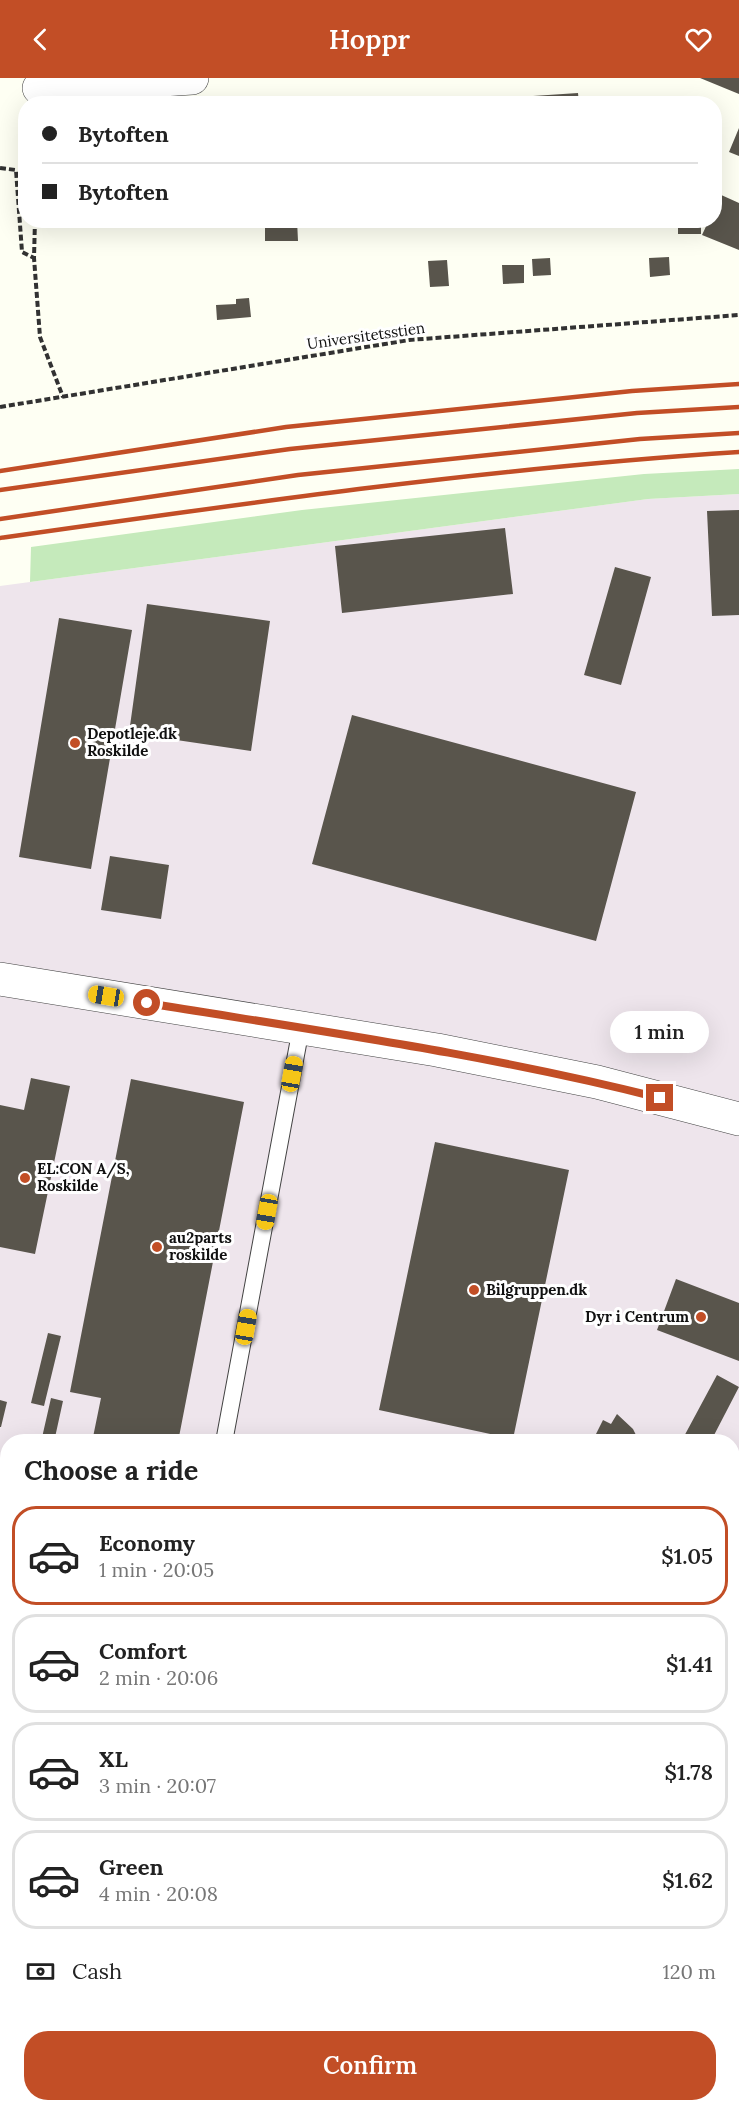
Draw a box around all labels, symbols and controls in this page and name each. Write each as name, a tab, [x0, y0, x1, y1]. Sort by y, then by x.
text: Hoppr	[329, 22, 410, 56]
icon: back	[24, 23, 57, 56]
icon: heart	[682, 23, 715, 56]
text: Bytoften	[78, 120, 169, 148]
text: Bytoften	[78, 178, 169, 206]
street label: Universitetsstien	[306, 318, 426, 353]
place label: Depotleje.dk Roskilde	[87, 724, 177, 760]
marker: Depotleje.dk Roskilde	[68, 736, 82, 750]
car	[87, 984, 125, 1008]
route start	[133, 989, 160, 1016]
callout: 1 min	[610, 1011, 710, 1053]
text: 1 min	[634, 1019, 685, 1044]
car	[280, 1055, 304, 1093]
route end	[646, 1084, 673, 1111]
place label: EL:CON A/S, Roskilde	[37, 1159, 130, 1195]
marker: EL:CON A/S, Roskilde	[18, 1171, 32, 1185]
car	[255, 1193, 279, 1231]
place label: au2parts roskilde	[169, 1228, 232, 1264]
marker: au2parts roskilde	[150, 1240, 164, 1254]
place label: Bilgruppen.dk	[486, 1280, 587, 1299]
marker: Bilgruppen.dk	[467, 1283, 481, 1297]
place label: Dyr i Centrum	[585, 1307, 689, 1326]
car	[234, 1308, 258, 1346]
marker: Dyr i Centrum	[694, 1310, 708, 1324]
text: Choose a ride	[24, 1453, 198, 1487]
icon: car	[27, 1529, 81, 1583]
text: Economy	[99, 1529, 195, 1557]
text: $1.05	[661, 1542, 713, 1570]
text: 1 min · 20:05	[99, 1557, 214, 1582]
icon: car	[27, 1637, 81, 1691]
text: Comfort	[99, 1637, 187, 1665]
text: $1.41	[666, 1650, 713, 1678]
text: 2 min · 20:06	[99, 1665, 218, 1690]
icon: car	[27, 1745, 81, 1799]
text: XL	[99, 1745, 128, 1773]
text: $1.78	[665, 1758, 713, 1786]
text: 3 min · 20:07	[99, 1773, 216, 1798]
icon: car	[27, 1853, 81, 1907]
text: Green	[99, 1853, 164, 1881]
text: $1.62	[662, 1866, 713, 1894]
text: 4 min · 20:08	[99, 1881, 218, 1906]
icon: cash	[24, 1955, 57, 1988]
text: Cash	[72, 1957, 122, 1985]
text: 120 m	[662, 1959, 716, 1984]
button: Confirm	[24, 2031, 716, 2100]

